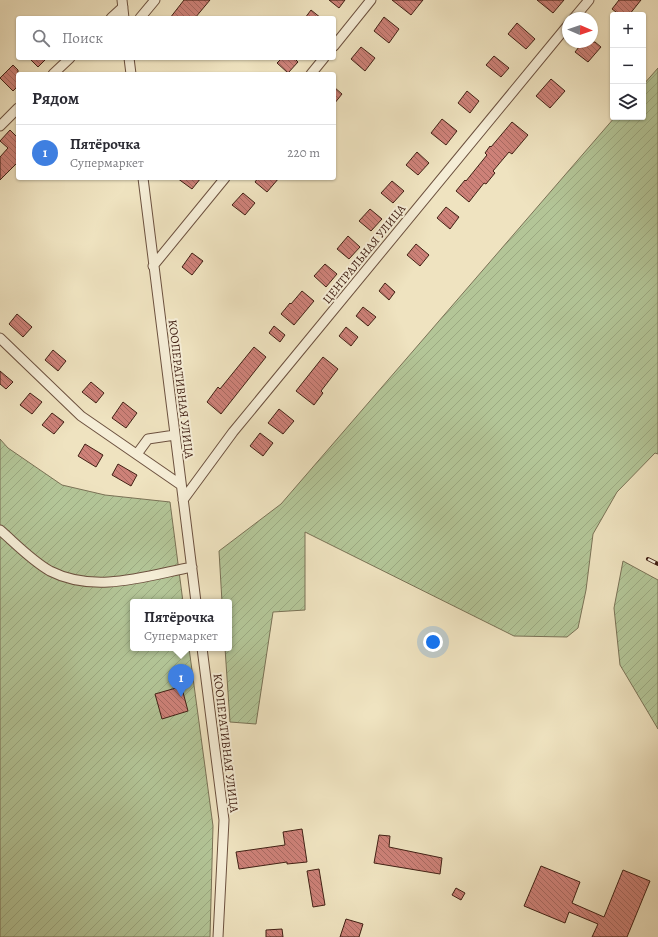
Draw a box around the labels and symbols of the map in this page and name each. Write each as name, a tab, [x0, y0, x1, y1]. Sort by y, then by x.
north arrow	[562, 12, 598, 48]
street label: ЦЕНТРАЛЬНАЯ УЛИЦА	[319, 200, 410, 307]
street label: КООПЕРАТИВНАЯ УЛИЦА	[165, 319, 198, 460]
your location	[423, 632, 443, 652]
pin: 1	[168, 664, 194, 697]
street label: КООПЕРАТИВНАЯ УЛИЦА	[210, 673, 243, 814]

